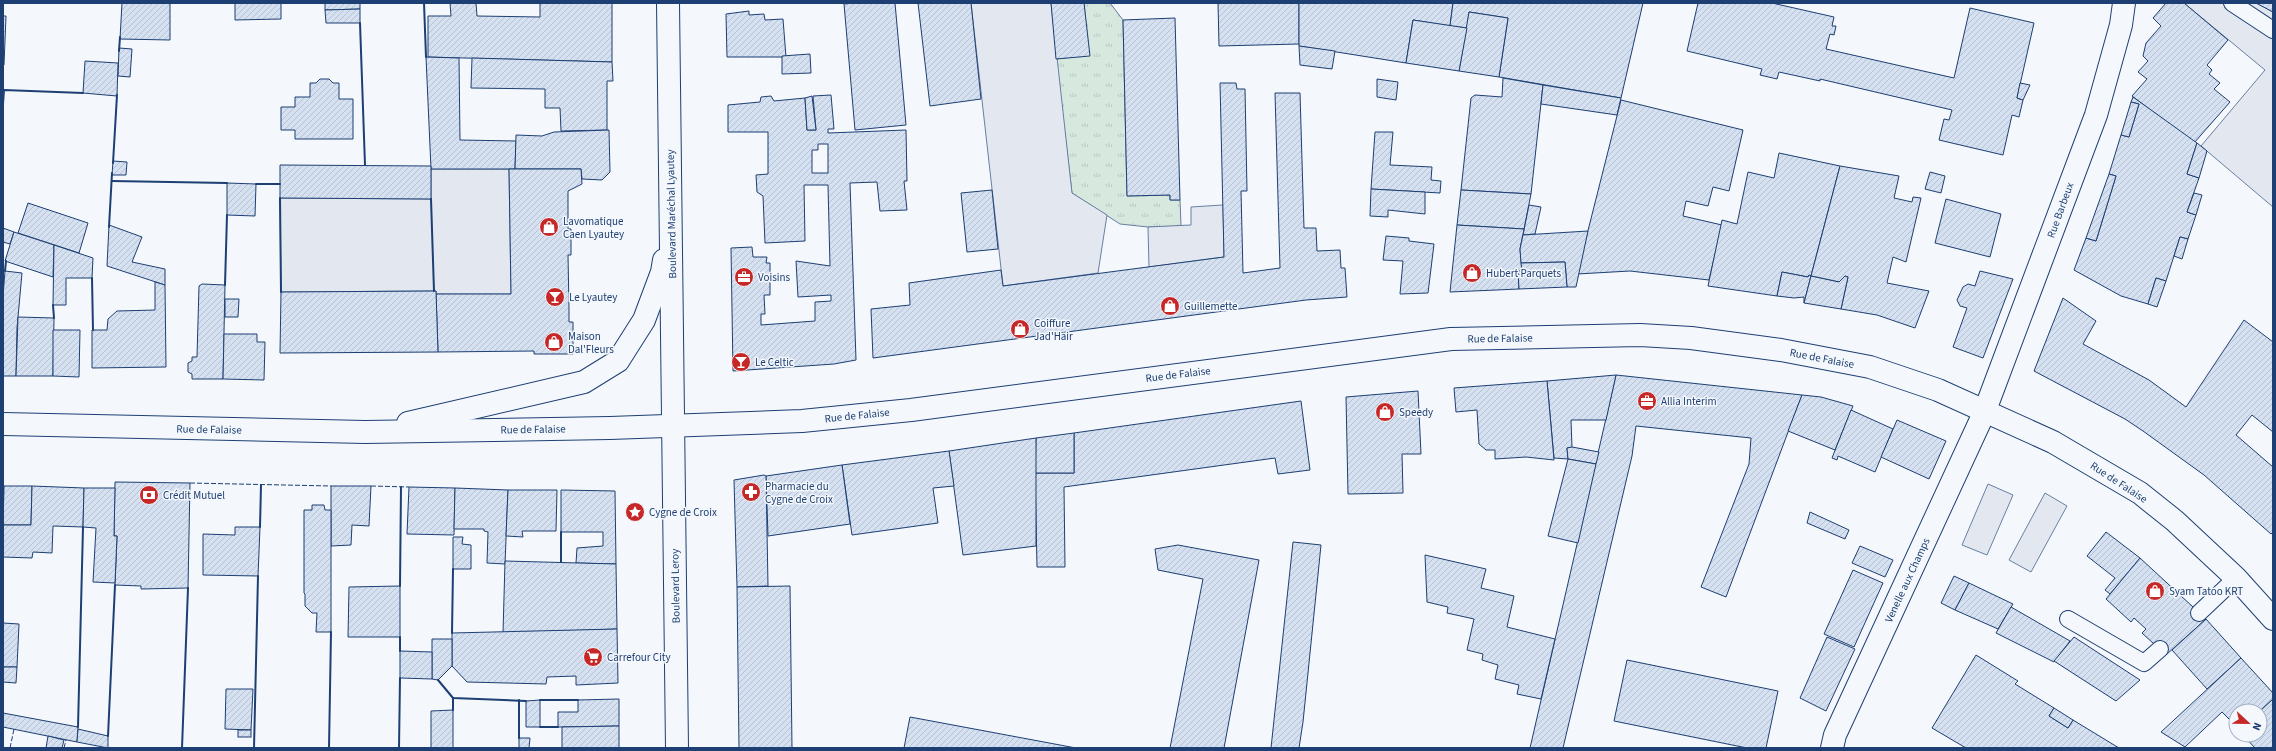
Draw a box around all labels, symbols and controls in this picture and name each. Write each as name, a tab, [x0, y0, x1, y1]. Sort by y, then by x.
street label: Boulevard Maréchal Lyautey	[663, 149, 680, 279]
street label: Rue Barbeux	[2043, 180, 2077, 240]
place label: Lavomatique Caen Lyautey	[563, 214, 624, 242]
shop icon: Lavomatique Caen Lyautey	[538, 216, 560, 238]
shop icon: Hubert Parquets	[1461, 262, 1483, 284]
office icon: Voisins	[733, 266, 755, 288]
place label: Hubert Parquets	[1486, 266, 1561, 281]
place label: Voisins	[758, 270, 791, 285]
bar icon: Le Lyautey	[544, 286, 566, 308]
place label: Le Lyautey	[569, 290, 617, 305]
shop icon: Guillemette	[1159, 295, 1181, 317]
place label: Guillemette	[1184, 299, 1238, 314]
place label: Coiffure Jad'Hair	[1034, 316, 1073, 344]
shop icon: Coiffure Jad'Hair	[1009, 318, 1031, 340]
place label: Maison Dal'Fleurs	[568, 329, 614, 357]
street label: Rue de Falaise	[1467, 330, 1533, 347]
shop icon: Maison Dal'Fleurs	[543, 331, 565, 353]
street label: Rue de Falaise	[1788, 345, 1856, 372]
bar icon: Le Celtic	[730, 351, 752, 373]
place label: Le Celtic	[755, 355, 794, 370]
street label: Rue de Falaise	[1145, 363, 1212, 386]
office icon: Allia Interim	[1636, 390, 1658, 412]
place label: Allia Interim	[1661, 394, 1717, 409]
shop icon: Speedy	[1374, 401, 1396, 423]
street label: Rue de Falaise	[824, 405, 891, 426]
place label: Speedy	[1399, 405, 1433, 420]
street label: Rue de Falaise	[176, 421, 242, 438]
street label: Rue de Falaise	[500, 421, 566, 438]
street label: Rue de Falaise	[2087, 458, 2151, 507]
place label: Pharmacie du Cygne de Croix	[765, 479, 833, 507]
pharmacy icon: Pharmacie du Cygne de Croix	[740, 481, 762, 503]
bank icon: Crédit Mutuel	[138, 484, 160, 506]
place label: Crédit Mutuel	[163, 488, 225, 503]
place icon: Cygne de Croix	[624, 501, 646, 523]
place label: Cygne de Croix	[649, 505, 717, 520]
street label: Venelle aux Champs	[1881, 535, 1934, 625]
street label: Boulevard Leroy	[667, 549, 684, 623]
shop icon: Syam Tatoo KRT	[2144, 580, 2166, 602]
place label: Syam Tatoo KRT	[2169, 584, 2243, 599]
supermarket icon: Carrefour City	[582, 646, 604, 668]
place label: Carrefour City	[607, 650, 671, 665]
north arrow	[2228, 703, 2268, 743]
text: N	[2248, 720, 2265, 733]

